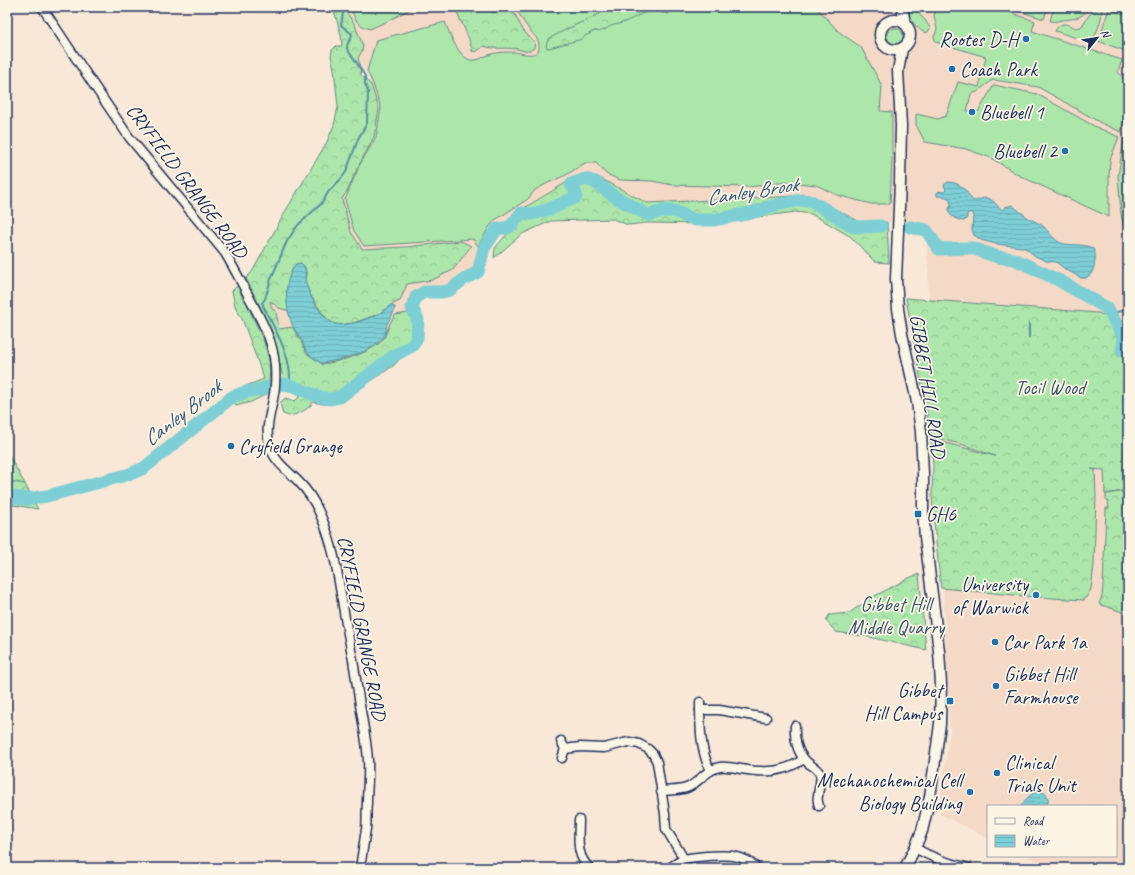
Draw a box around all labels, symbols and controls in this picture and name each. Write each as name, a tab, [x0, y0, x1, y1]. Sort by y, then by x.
north arrow	[1077, 18, 1117, 58]
place label: Rootes D-H	[939, 27, 1022, 52]
text: N	[1098, 27, 1115, 41]
marker: Rootes D-H	[1021, 34, 1031, 44]
place label: Coach Park	[960, 57, 1038, 82]
marker: Coach Park	[947, 64, 957, 74]
street label: CRYFIELD GRANGE ROAD	[121, 99, 255, 265]
place label: Bluebell 1	[980, 100, 1045, 125]
marker: Bluebell 1	[967, 107, 977, 117]
place label: Bluebell 2	[993, 139, 1059, 164]
marker: Bluebell 2	[1060, 146, 1070, 156]
water label: Canley Brook	[704, 170, 803, 211]
street label: GIBBET HILL ROAD	[904, 312, 952, 462]
water label: Canley Brook	[138, 372, 229, 452]
park label: Tocil Wood	[1015, 375, 1088, 400]
place label: Cryfield Grange	[239, 434, 343, 459]
marker: Cryfield Grange	[226, 441, 236, 451]
place label: GH6	[926, 502, 957, 527]
marker: GH6	[913, 509, 923, 519]
street label: CRYFIELD GRANGE ROAD	[332, 534, 393, 725]
place label: University of Warwick	[952, 572, 1030, 620]
marker: University of Warwick	[1031, 590, 1041, 600]
park label: Gibbet Hill Middle Quarry	[848, 592, 946, 640]
place label: Car Park 1a	[1003, 630, 1088, 655]
marker: Car Park 1a	[990, 637, 1000, 647]
place label: Gibbet Hill Farmhouse	[1004, 662, 1079, 710]
place label: Gibbet Hill Campus	[865, 678, 945, 726]
marker: Gibbet Hill Farmhouse	[991, 681, 1001, 691]
marker: Gibbet Hill Campus	[945, 696, 955, 706]
place label: Clinical Trials Unit	[1005, 750, 1078, 798]
place label: Mechanochemical Cell Biology Building	[817, 768, 966, 816]
marker: Clinical Trials Unit	[992, 768, 1002, 778]
marker: Mechanochemical Cell Biology Building	[965, 787, 975, 797]
legend	[987, 805, 1117, 857]
text: Road	[1023, 813, 1045, 829]
text: Water	[1023, 833, 1051, 849]

